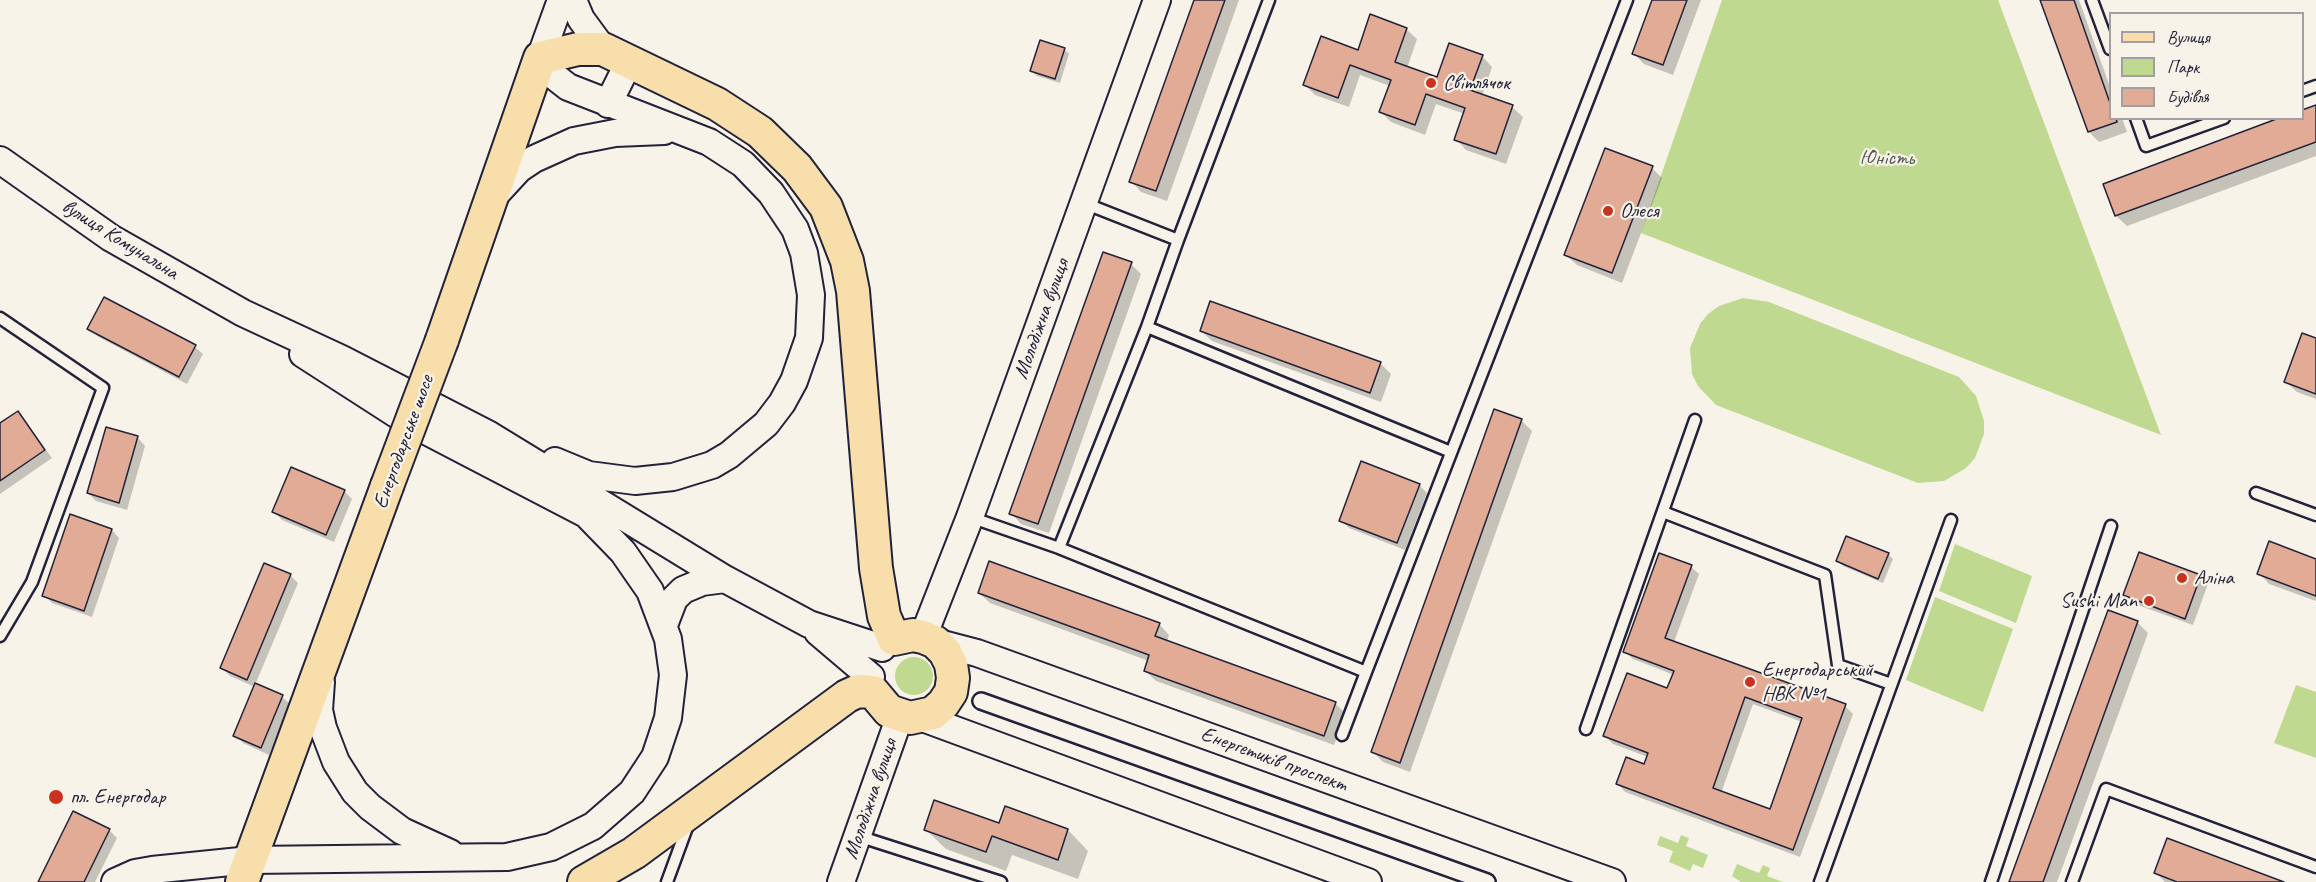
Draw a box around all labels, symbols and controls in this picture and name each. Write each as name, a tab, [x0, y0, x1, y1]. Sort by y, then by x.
legend	[2109, 12, 2304, 120]
text: Вулиця	[2167, 26, 2210, 48]
text: Парк	[2167, 56, 2199, 78]
place label: Світлячок	[1443, 70, 1510, 96]
marker: Світлячок	[1424, 76, 1438, 90]
text: Будівля	[2167, 86, 2209, 108]
park label: Юність	[1860, 145, 1914, 171]
street label: вулиця Комунальна	[57, 194, 183, 286]
place label: Олеся	[1620, 198, 1659, 224]
marker: Олеся	[1601, 204, 1615, 218]
street label: Молодіжна вулиця	[1009, 256, 1075, 382]
street label: Енергодарське шосе	[368, 372, 440, 512]
place label: Аліна	[2194, 565, 2234, 591]
marker: Аліна	[2175, 571, 2189, 585]
place label: Sushi Man	[2060, 588, 2137, 614]
marker: Sushi Man	[2142, 594, 2156, 608]
place label: Енергодарський НВК №1	[1762, 657, 1873, 707]
marker: Енергодарський НВК №1	[1743, 675, 1757, 689]
street label: Енергетиків проспект	[1197, 722, 1351, 798]
street label: Молодіжна вулиця	[839, 735, 903, 863]
place label: пл. Енергодар	[70, 784, 165, 810]
marker: пл. Енергодар	[47, 788, 65, 806]

